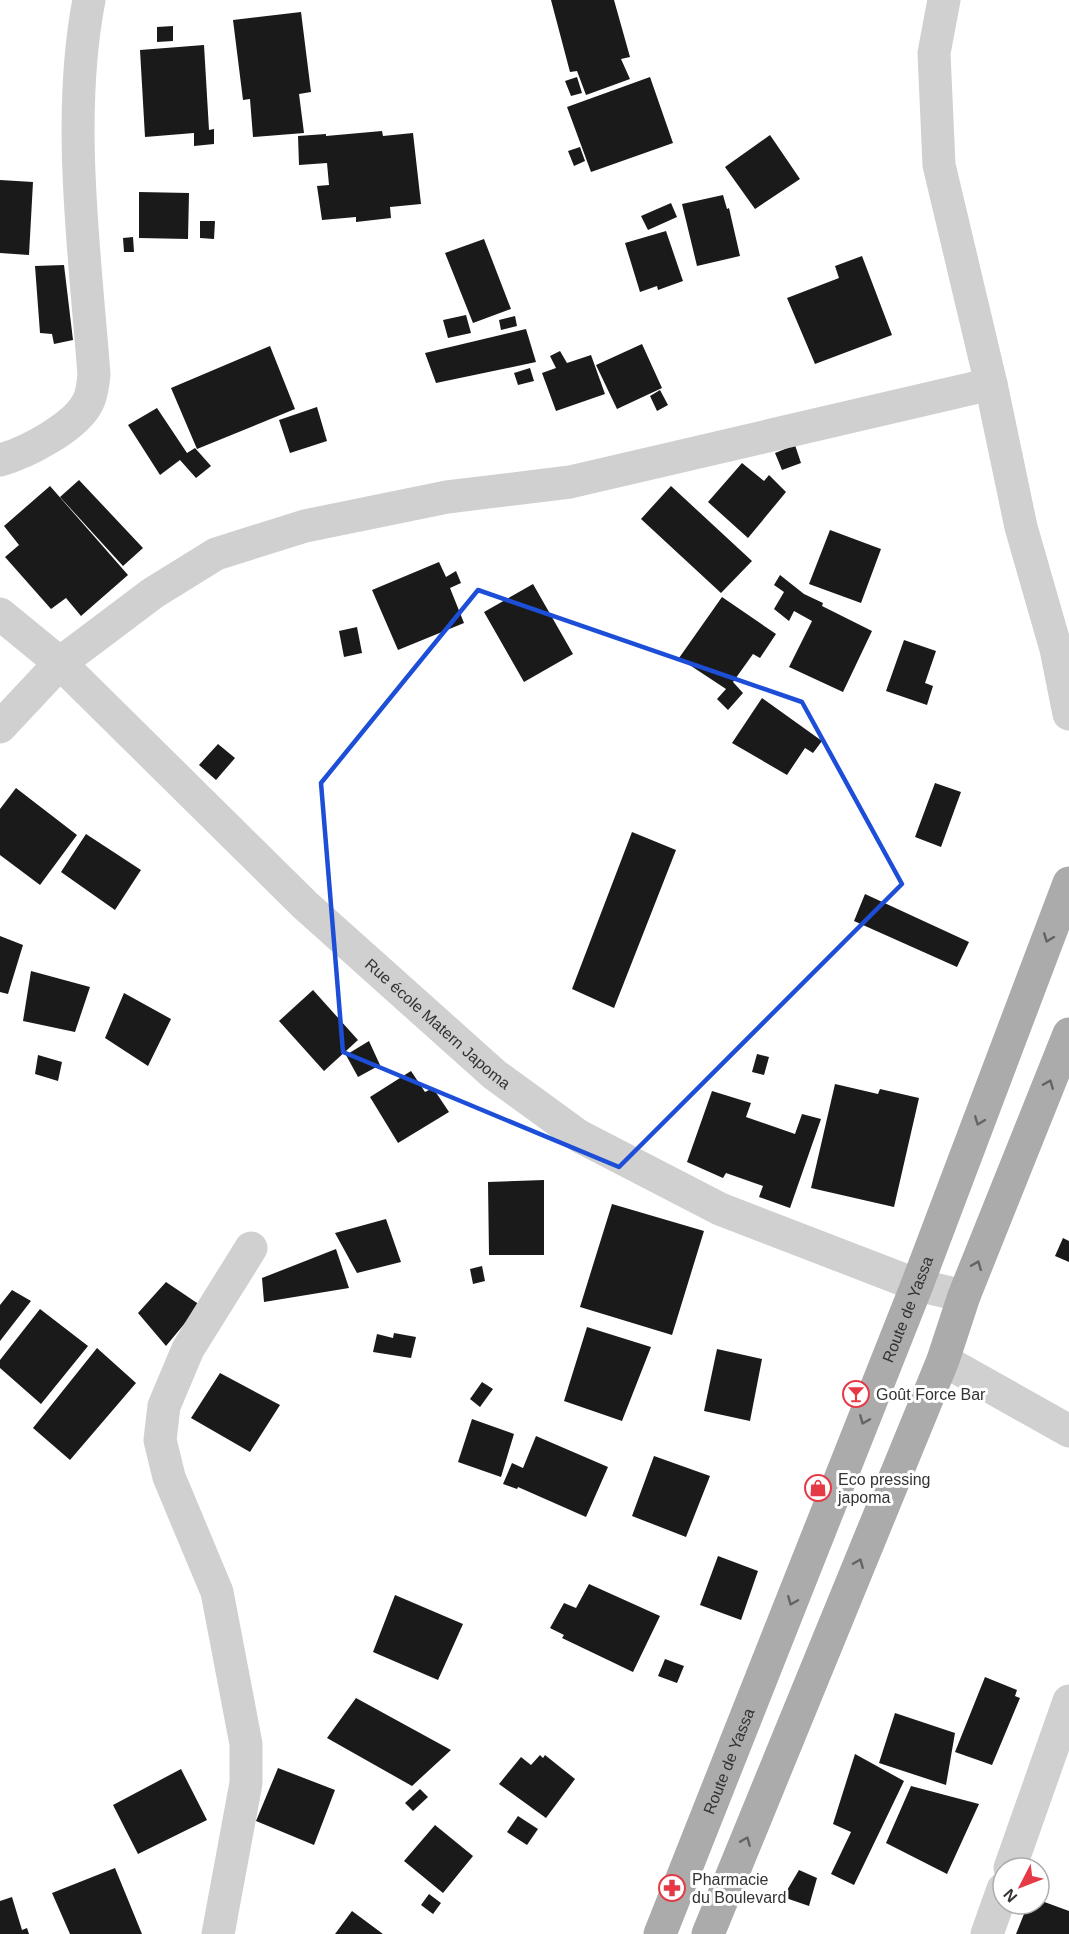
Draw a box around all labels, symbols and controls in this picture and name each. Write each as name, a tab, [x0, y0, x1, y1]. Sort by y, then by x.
one-way arrow	[1043, 932, 1056, 943]
street label: Rue école Matern Japoma	[362, 955, 514, 1092]
one-way arrow	[1042, 1079, 1054, 1090]
one-way arrow	[974, 1115, 987, 1125]
street label: Route de Yassa	[879, 1254, 936, 1365]
one-way arrow	[970, 1260, 982, 1271]
bar icon: Goût Force Bar	[841, 1379, 871, 1409]
place label: Goût Force Bar	[876, 1386, 986, 1403]
one-way arrow	[858, 1414, 871, 1425]
place label: Eco pressing japoma	[837, 1471, 931, 1506]
shop icon: Eco pressing japoma	[803, 1473, 833, 1503]
one-way arrow	[852, 1559, 864, 1570]
one-way arrow	[787, 1595, 799, 1606]
street label: Route de Yassa	[700, 1706, 758, 1817]
one-way arrow	[739, 1836, 751, 1847]
north arrow	[991, 1856, 1051, 1916]
place label: Pharmacie du Boulevard	[692, 1871, 786, 1906]
pharmacy icon: Pharmacie du Boulevard	[657, 1873, 687, 1903]
text: N	[1000, 1886, 1020, 1906]

